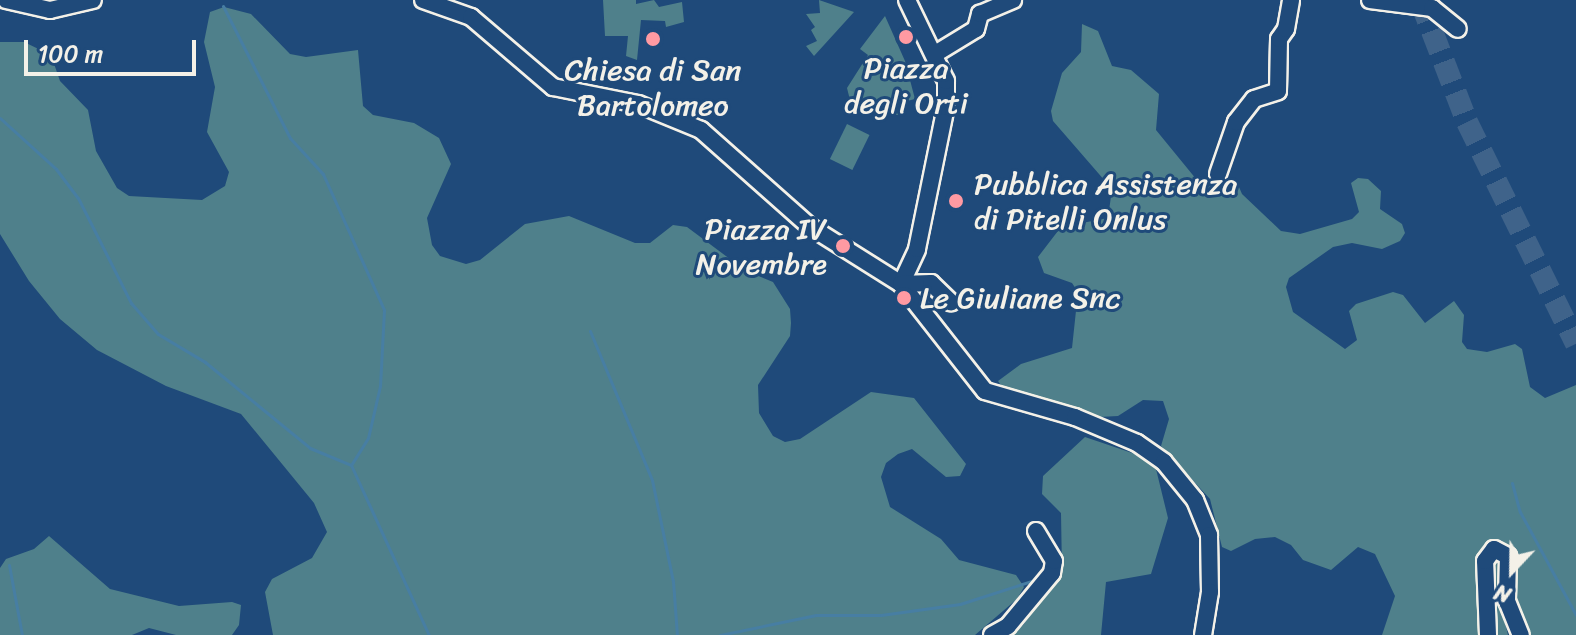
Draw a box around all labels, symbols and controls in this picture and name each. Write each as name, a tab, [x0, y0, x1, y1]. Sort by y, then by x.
scale bar	[28, 24, 200, 74]
marker: Piazza degli Orti	[897, 28, 915, 46]
marker: Chiesa di San Bartolomeo	[644, 30, 662, 48]
text: 100 m	[38, 33, 103, 75]
place label: Piazza degli Orti	[844, 50, 968, 120]
place label: Chiesa di San Bartolomeo	[565, 52, 741, 122]
place label: Pubblica Assistenza di Pitelli Onlus	[974, 166, 1237, 236]
marker: Pubblica Assistenza di Pitelli Onlus	[945, 190, 967, 212]
place label: Piazza IV Novembre	[696, 211, 827, 282]
marker: Piazza IV Novembre	[834, 237, 852, 255]
place label: Le Giuliane Snc	[920, 280, 1121, 316]
marker: Le Giuliane Snc	[895, 289, 913, 307]
north arrow	[1472, 531, 1552, 611]
text: N	[1488, 573, 1517, 615]

